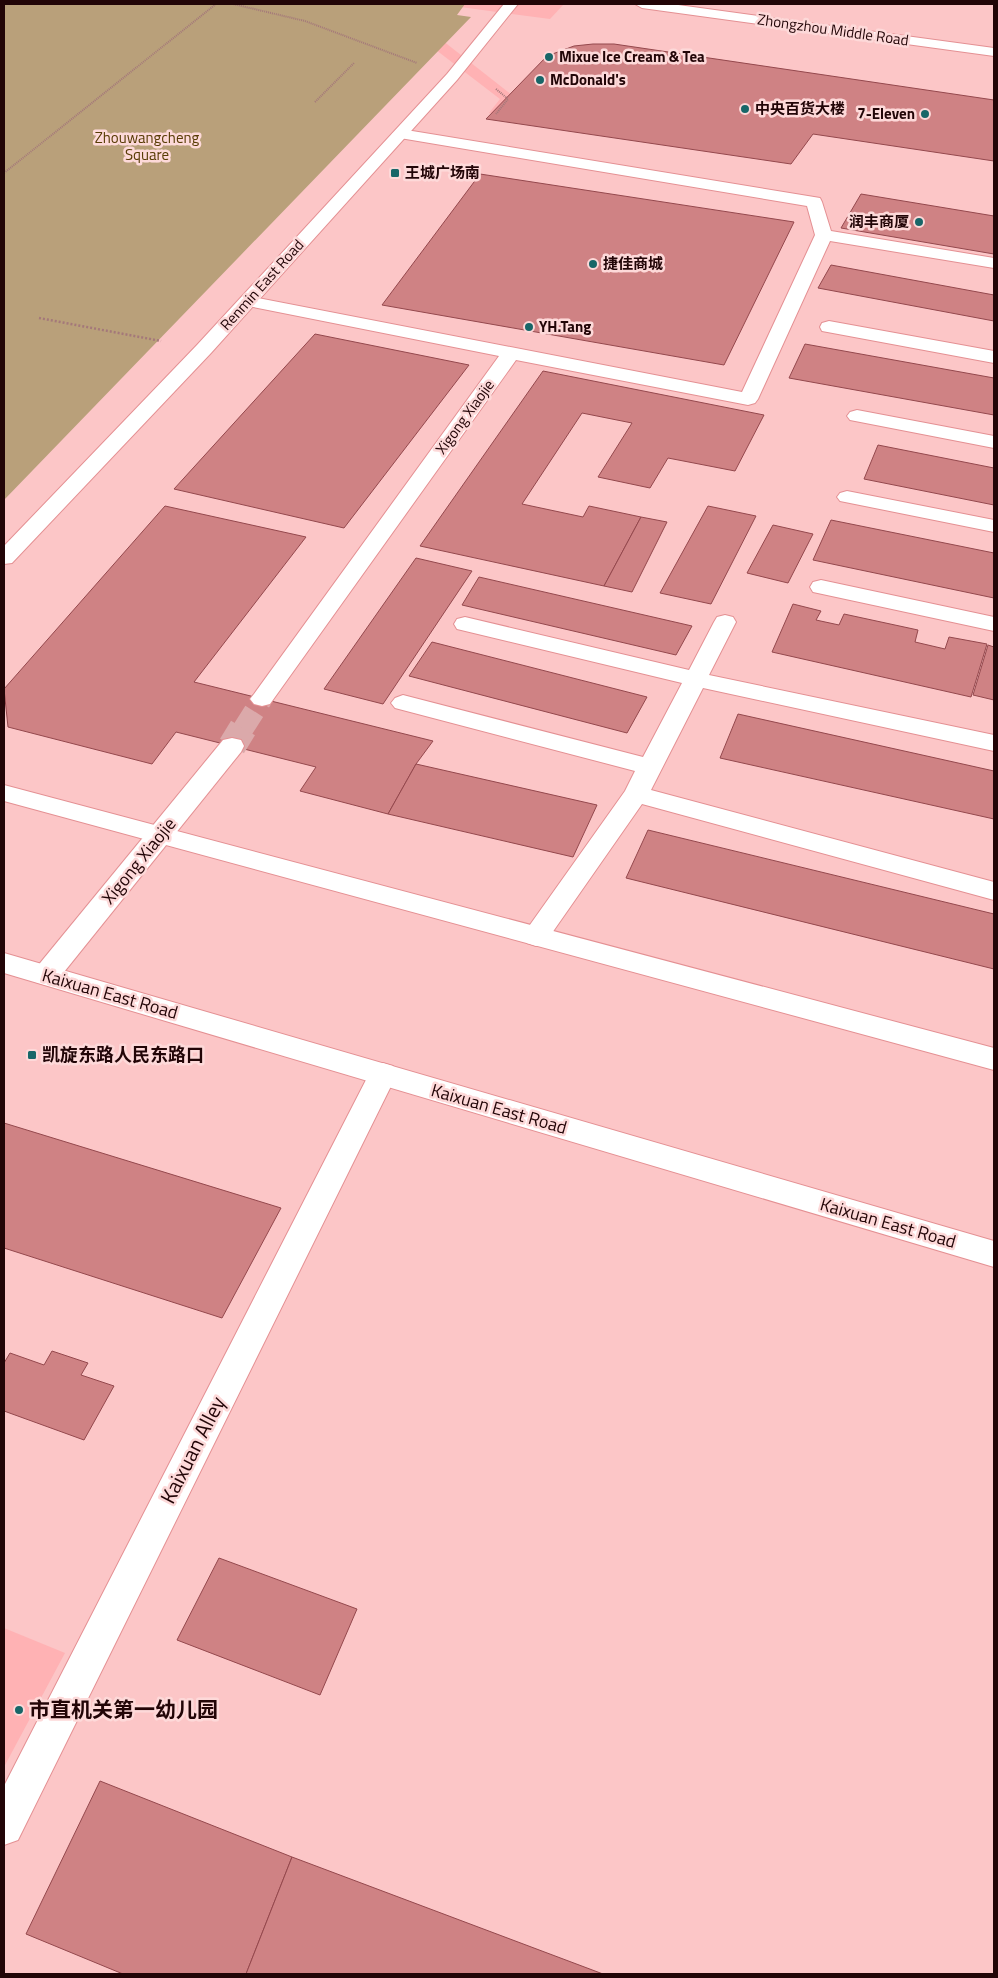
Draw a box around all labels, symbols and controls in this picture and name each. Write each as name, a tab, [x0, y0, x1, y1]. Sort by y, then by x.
street label: Zhongzhou Middle Road	[756, 8, 910, 51]
place label: Mixue Ice Cream & Tea	[559, 45, 705, 68]
marker: Mixue Ice Cream & Tea	[543, 51, 555, 63]
place label: McDonald's	[550, 68, 626, 91]
marker: McDonald's	[534, 74, 546, 86]
place label: 中央百货大楼	[755, 97, 845, 120]
place label: 7-Eleven	[857, 102, 915, 125]
marker: 中央百货大楼	[739, 103, 751, 115]
marker: 7-Eleven	[919, 108, 931, 120]
park label: Zhouwangcheng Square	[95, 126, 200, 166]
place label: 王城广场南	[405, 161, 480, 184]
marker: 王城广场南	[389, 167, 401, 179]
place label: 润丰商厦	[849, 210, 909, 233]
marker: 润丰商厦	[913, 216, 925, 228]
street label: Renmin East Road	[214, 234, 309, 335]
place label: 捷佳商城	[603, 252, 663, 275]
marker: 捷佳商城	[587, 258, 599, 270]
place label: YH.Tang	[539, 315, 591, 338]
marker: YH.Tang	[523, 321, 535, 333]
street label: Xigong Xiaojie	[430, 375, 500, 459]
street label: Xigong Xiaojie	[95, 811, 182, 910]
street label: Kaixuan East Road	[39, 961, 181, 1026]
place label: 凯旋东路人民东路口	[42, 1041, 204, 1068]
marker: 凯旋东路人民东路口	[26, 1049, 38, 1061]
street label: Kaixuan East Road	[428, 1076, 570, 1141]
street label: Kaixuan East Road	[817, 1190, 959, 1255]
street label: Kaixuan Alley	[151, 1390, 233, 1509]
place label: 市直机关第一幼儿园	[29, 1693, 218, 1725]
marker: 市直机关第一幼儿园	[13, 1704, 25, 1716]

